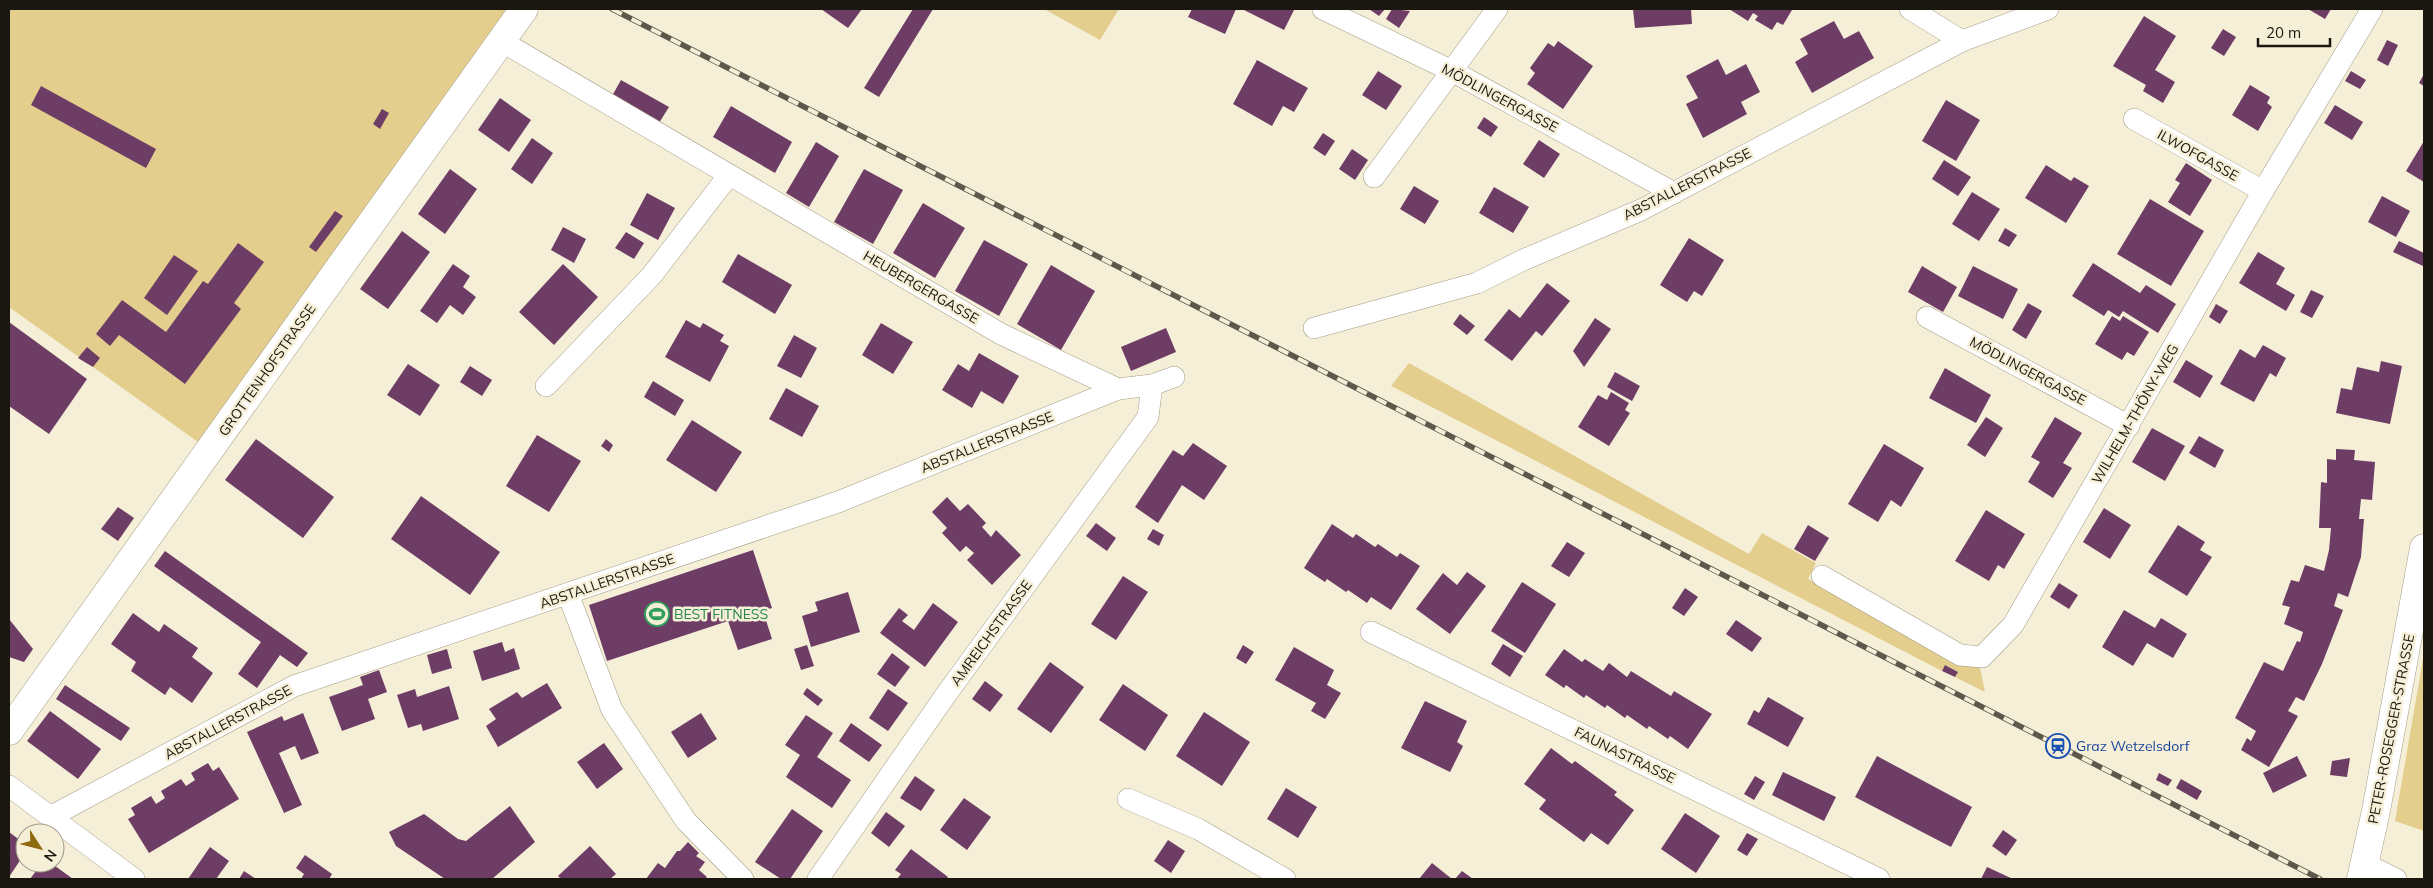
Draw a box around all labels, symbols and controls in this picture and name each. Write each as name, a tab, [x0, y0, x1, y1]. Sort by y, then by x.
scale bar	[2258, 15, 2330, 47]
text: 20 m	[2266, 23, 2301, 42]
street label: MÖDLINGERGASSE	[1439, 60, 1561, 136]
street label: ILWOFGASSE	[2154, 125, 2242, 185]
street label: ABSTALLERSTRASSE	[1620, 144, 1754, 224]
street label: HEUBERGERGASSE	[860, 247, 982, 327]
street label: GROTTENHOFSTRASSE	[215, 300, 319, 440]
street label: MÖDLINGERGASSE	[1967, 333, 2089, 409]
street label: WILHELM-THÖNY-WEG	[2088, 341, 2182, 487]
street label: ABSTALLERSTRASSE	[918, 407, 1056, 477]
street label: ABSTALLERSTRASSE	[537, 549, 677, 613]
street label: AMREICHSTRASSE	[947, 577, 1035, 689]
sports icon: BEST FITNESS	[644, 601, 670, 627]
place label: BEST FITNESS	[674, 605, 768, 623]
street label: PETER-ROSEGGER-STRASSE	[2364, 633, 2418, 825]
street label: ABSTALLERSTRASSE	[161, 681, 295, 763]
street label: FAUNASTRASSE	[1571, 723, 1679, 787]
station icon: Graz Wetzelsdorf	[2045, 733, 2071, 759]
place label: Graz Wetzelsdorf	[2076, 737, 2190, 755]
north arrow	[15, 823, 65, 873]
text: N	[40, 846, 61, 865]

